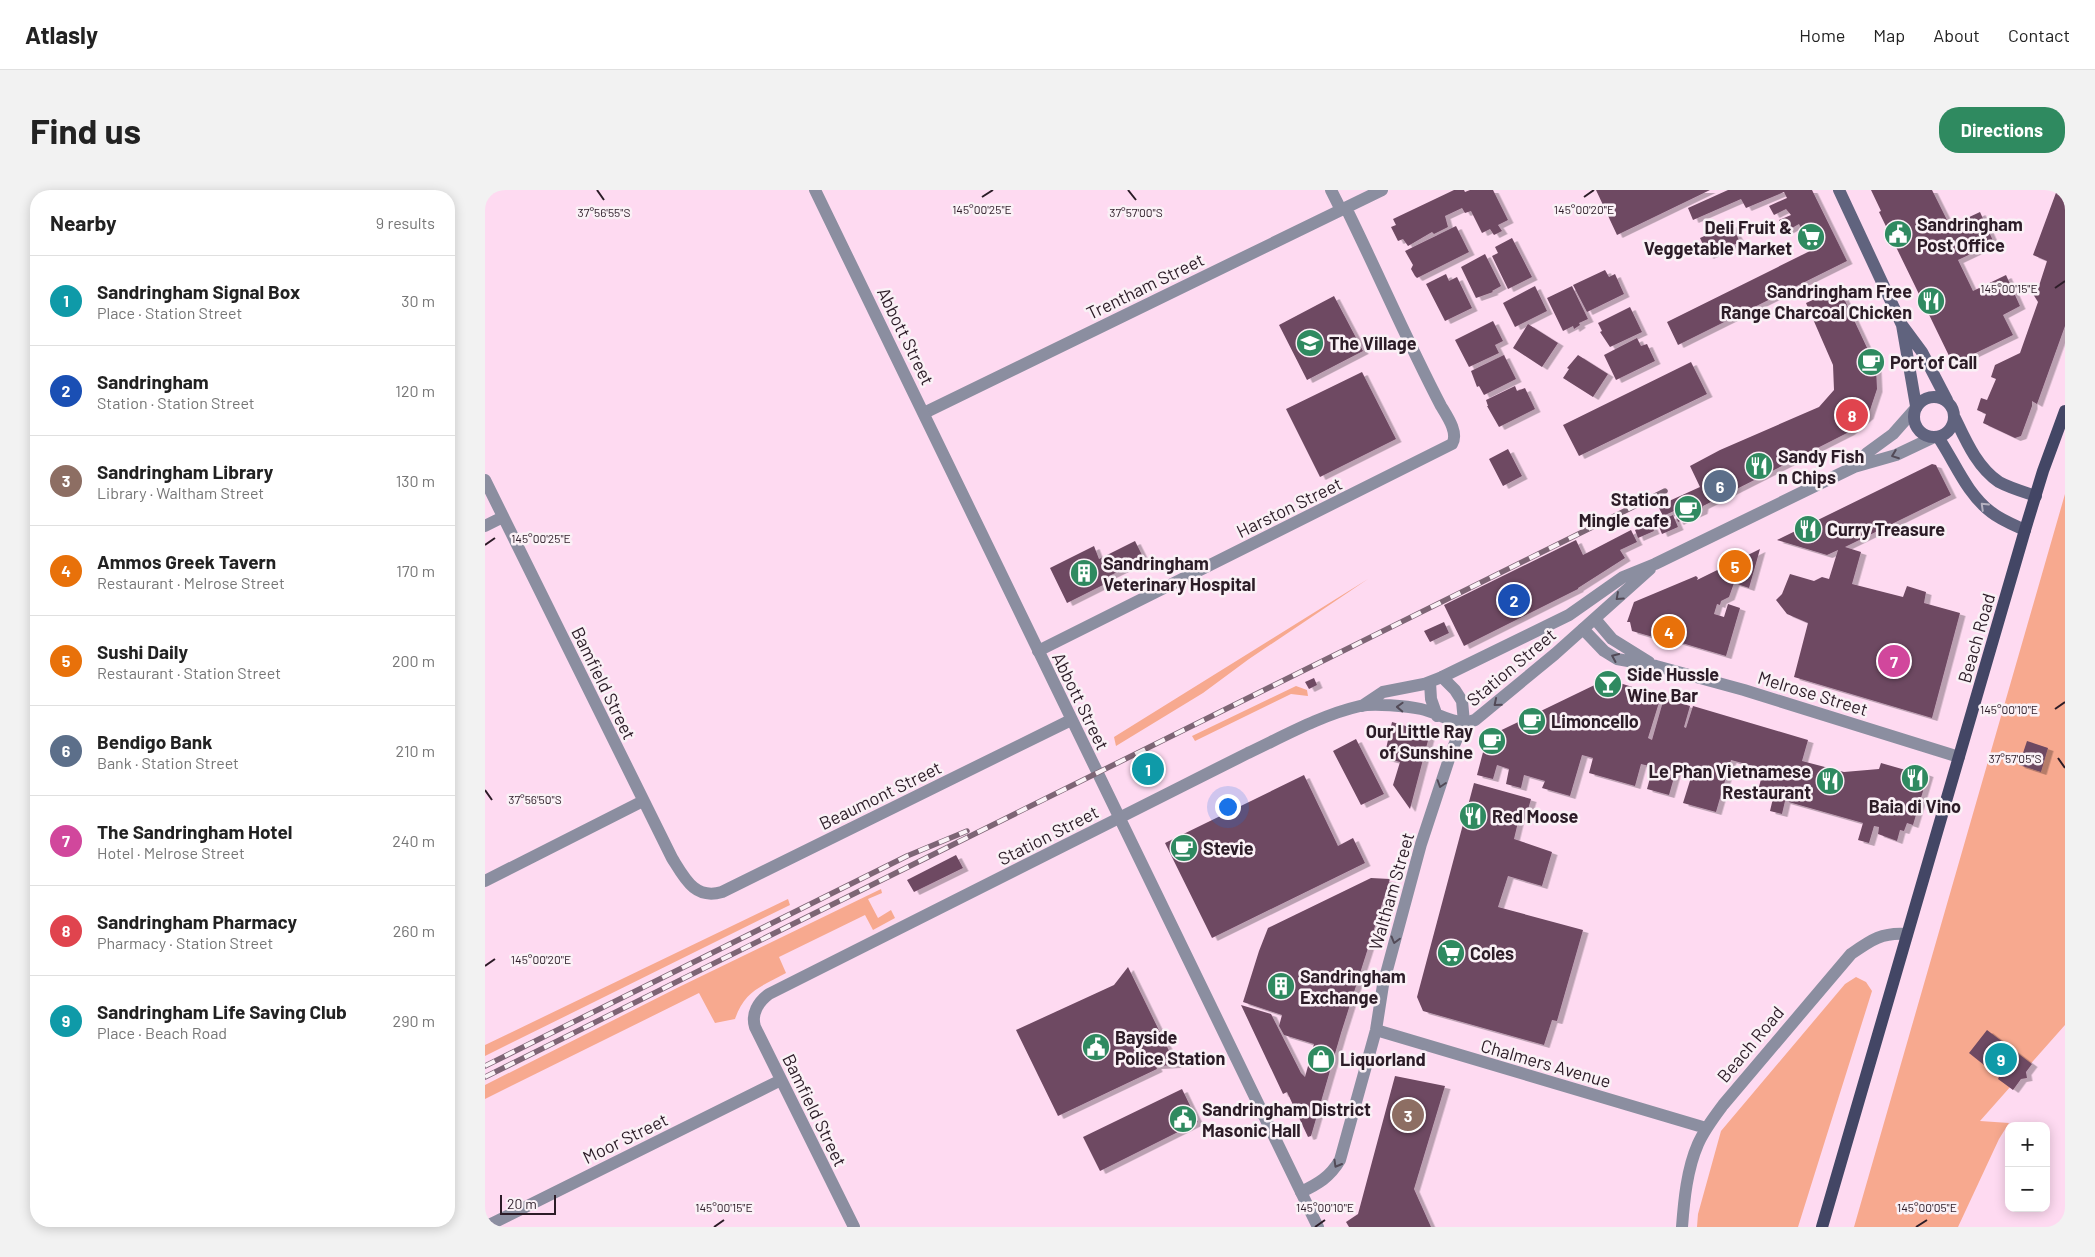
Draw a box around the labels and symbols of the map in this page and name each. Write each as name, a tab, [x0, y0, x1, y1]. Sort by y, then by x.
text: 145°00'25"E	[952, 202, 1012, 216]
text: 145°00'20"E	[1554, 202, 1614, 216]
text: 37°56'55"S	[578, 205, 630, 219]
text: 37°57'00"S	[1109, 205, 1163, 219]
place label: Sandringham Post Office	[1917, 213, 2023, 256]
place label: Deli Fruit & Veggetable Market	[1644, 216, 1792, 259]
public building icon: Sandringham Post Office	[1883, 219, 1913, 249]
supermarket icon: Deli Fruit & Veggetable Market	[1796, 222, 1826, 252]
street label: Trentham Street	[1083, 248, 1207, 324]
place label: Sandringham Free Range Charcoal Chicken	[1721, 280, 1912, 323]
text: 145°00'15"E	[1980, 281, 2038, 295]
street label: Abbott Street	[873, 284, 939, 388]
restaurant icon: Sandringham Free Range Charcoal Chicken	[1916, 286, 1946, 316]
school or university icon: The Village	[1295, 328, 1325, 358]
place label: The Village	[1329, 332, 1417, 354]
cafe icon: Port of Call	[1856, 347, 1886, 377]
place label: Port of Call	[1890, 351, 1977, 373]
pin: 8	[1836, 396, 1868, 434]
place label: Sandy Fish n Chips	[1778, 445, 1864, 488]
one-way arrow	[1891, 448, 1900, 459]
restaurant icon: Sandy Fish n Chips	[1744, 451, 1774, 481]
pin: 6	[1704, 467, 1736, 505]
street label: Harston Street	[1233, 472, 1345, 542]
place label: Station Mingle cafe	[1579, 488, 1669, 531]
cafe icon: Station Mingle cafe	[1673, 494, 1703, 524]
one-way arrow	[1980, 502, 1989, 511]
restaurant icon: Curry Treasure	[1793, 514, 1823, 544]
place label: Curry Treasure	[1827, 518, 1945, 540]
text: 145°00'25"E	[511, 531, 571, 545]
pin: 5	[1719, 547, 1751, 585]
place label: Sandringham Veterinary Hospital	[1103, 552, 1256, 595]
building icon: Sandringham Veterinary Hospital	[1069, 558, 1099, 588]
pin: 2	[1498, 581, 1530, 619]
one-way arrow	[1616, 591, 1625, 600]
street label: Beach Road	[1953, 591, 1999, 685]
pin: 4	[1653, 613, 1685, 651]
street label: Bamfield Street	[567, 623, 641, 743]
street label: Station Street	[1462, 623, 1560, 711]
pin: 7	[1878, 642, 1910, 680]
street label: Abbott Street	[1048, 649, 1114, 753]
one-way arrow	[1611, 652, 1620, 663]
place label: Side Hussle Wine Bar	[1627, 663, 1719, 706]
street label: Melrose Street	[1755, 666, 1871, 720]
bar icon: Side Hussle Wine Bar	[1593, 669, 1623, 699]
one-way arrow	[1493, 698, 1502, 707]
one-way arrow	[1396, 701, 1404, 712]
text: 145°00'10"E	[1980, 702, 2038, 716]
cafe icon: Limoncello	[1517, 706, 1547, 736]
place label: Limoncello	[1551, 710, 1639, 732]
place label: Our Little Ray of Sunshine	[1366, 720, 1473, 763]
cafe icon: Our Little Ray of Sunshine	[1477, 726, 1507, 756]
pin: 1	[1132, 750, 1164, 788]
text: 37°57'05"S	[1989, 751, 2041, 765]
street label: Beaumont Street	[815, 756, 945, 834]
place label: Le Phan Vietnamese Restaurant	[1649, 760, 1811, 803]
restaurant icon: Baia di Vino	[1900, 763, 1930, 793]
restaurant icon: Le Phan Vietnamese Restaurant	[1815, 766, 1845, 796]
one-way arrow	[1437, 779, 1447, 788]
text: 37°56'50"S	[508, 792, 562, 806]
your location	[1215, 794, 1241, 820]
place label: Baia di Vino	[1869, 795, 1961, 817]
street label: Station Street	[994, 800, 1102, 870]
restaurant icon: Red Moose	[1458, 801, 1488, 831]
place label: Red Moose	[1492, 805, 1578, 827]
street label: Waltham Street	[1364, 830, 1418, 952]
cafe icon: Stevie	[1169, 833, 1199, 863]
place label: Stevie	[1203, 837, 1254, 859]
one-way arrow	[1390, 935, 1401, 944]
supermarket icon: Coles	[1436, 938, 1466, 968]
place label: Coles	[1470, 942, 1514, 964]
text: 145°00'20"E	[511, 952, 571, 966]
place label: Sandringham Exchange	[1300, 965, 1406, 1008]
building icon: Sandringham Exchange	[1266, 971, 1296, 1001]
street label: Beach Road	[1712, 1002, 1788, 1086]
place label: Bayside Police Station	[1115, 1026, 1225, 1069]
public building icon: Bayside Police Station	[1081, 1032, 1111, 1062]
street label: Chalmers Avenue	[1478, 1034, 1614, 1092]
pin: 9	[1985, 1040, 2017, 1078]
shop icon: Liquorland	[1306, 1044, 1336, 1074]
place label: Liquorland	[1340, 1048, 1426, 1070]
street label: Bamfield Street	[778, 1050, 852, 1170]
pin: 3	[1392, 1096, 1424, 1134]
place label: Sandringham District Masonic Hall	[1202, 1098, 1371, 1141]
public building icon: Sandringham District Masonic Hall	[1168, 1104, 1198, 1134]
street label: Moor Street	[579, 1108, 671, 1168]
one-way arrow	[1333, 1159, 1343, 1168]
scale bar	[500, 1192, 556, 1215]
text: 145°00'15"E	[695, 1200, 753, 1214]
text: 145°00'10"E	[1296, 1200, 1354, 1214]
text: 145°00'05"E	[1897, 1200, 1957, 1214]

